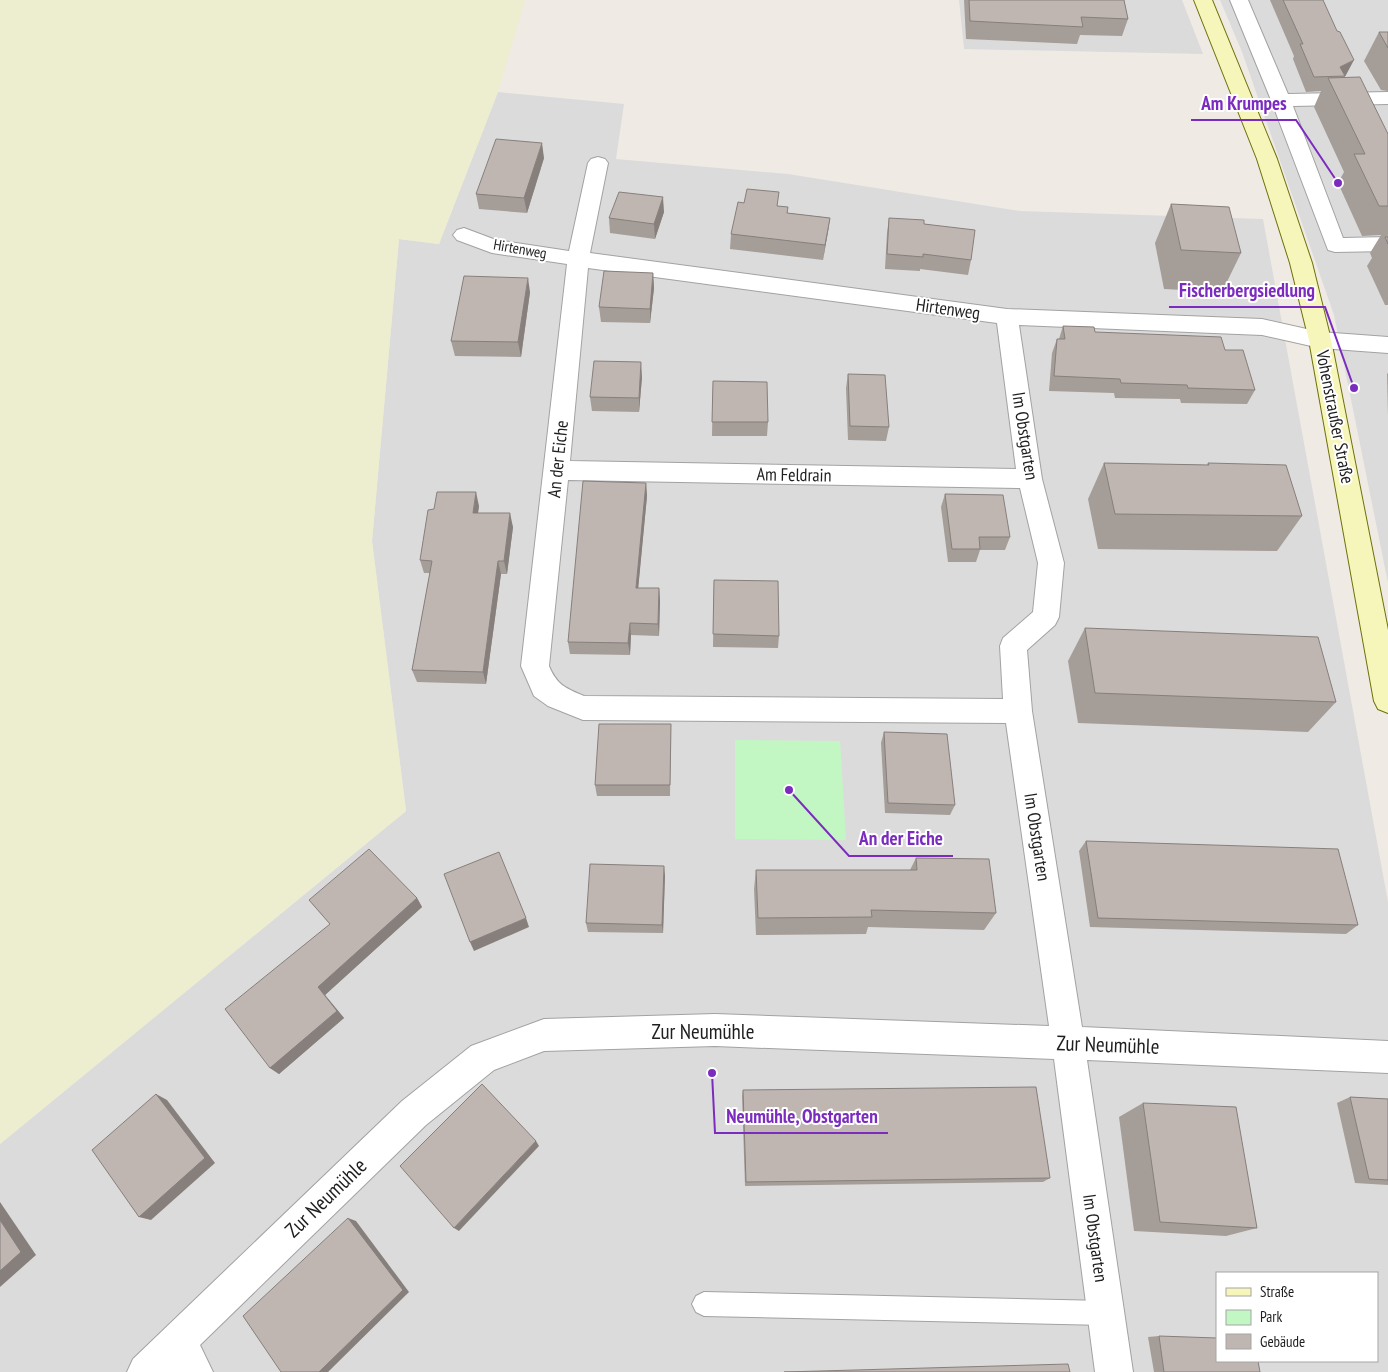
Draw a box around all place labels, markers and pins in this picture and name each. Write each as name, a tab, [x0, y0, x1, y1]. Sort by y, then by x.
callout: Am Krumpes	[1191, 86, 1296, 120]
callout: Fischerbergsiedlung	[1169, 273, 1325, 307]
callout: An der Eiche	[849, 822, 953, 856]
callout: Neumühle, Obstgarten	[715, 1099, 888, 1133]

